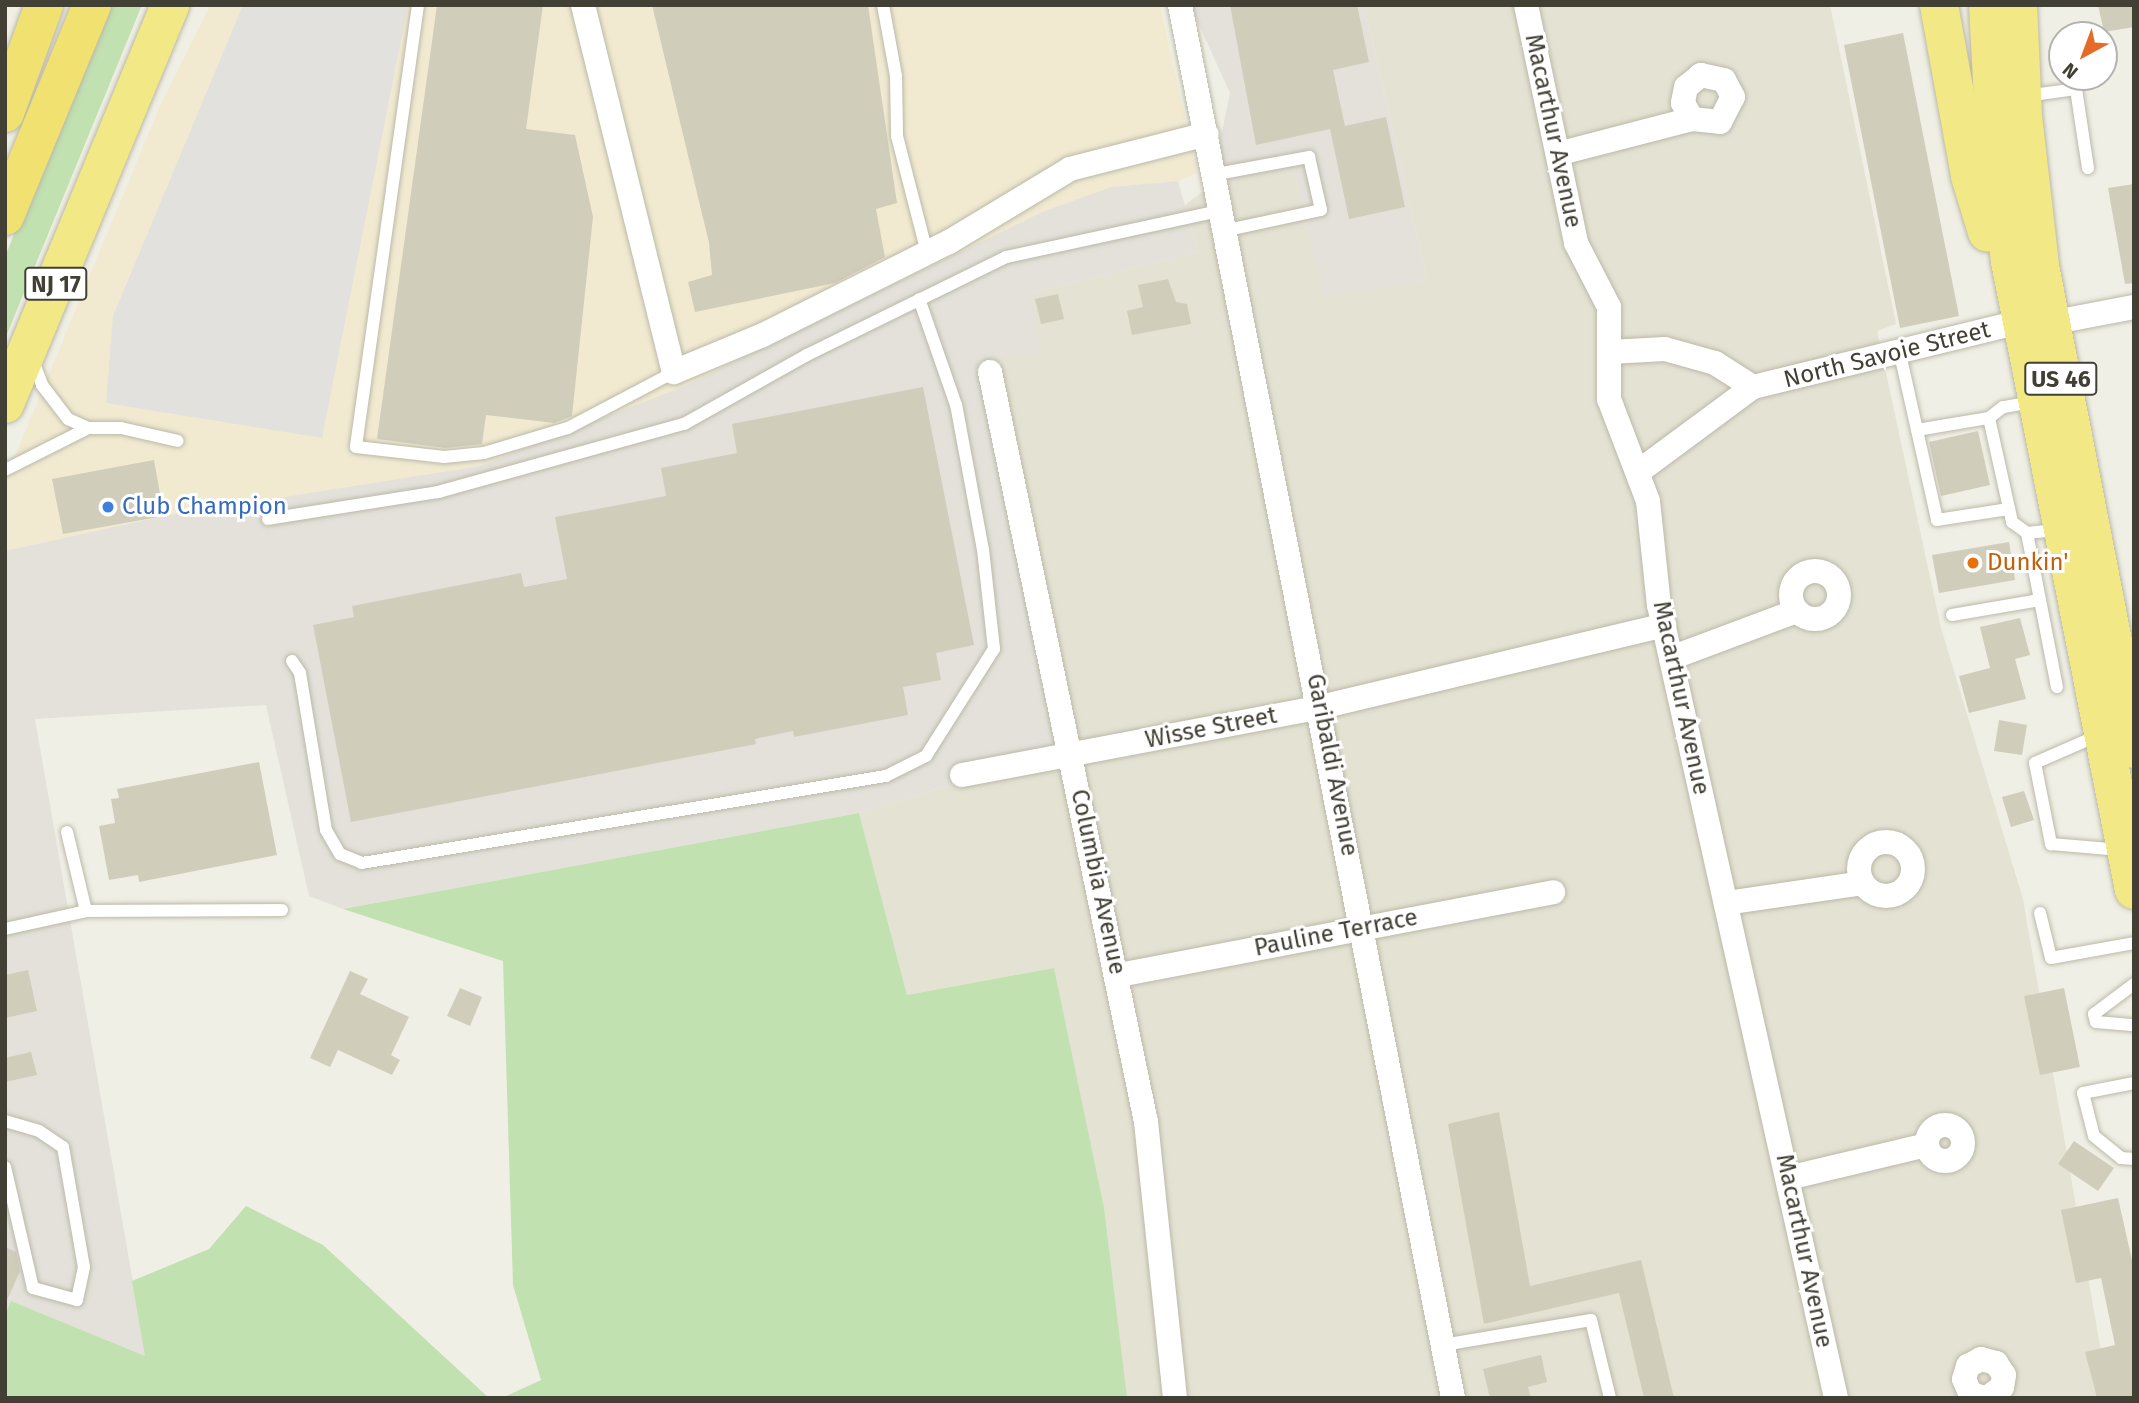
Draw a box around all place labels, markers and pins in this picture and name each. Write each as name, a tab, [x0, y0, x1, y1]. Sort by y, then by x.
place label: Club Champion	[122, 493, 287, 521]
marker: Club Champion	[100, 499, 116, 515]
place label: Dunkin'	[1987, 549, 2069, 577]
marker: Dunkin'	[1965, 555, 1981, 571]

